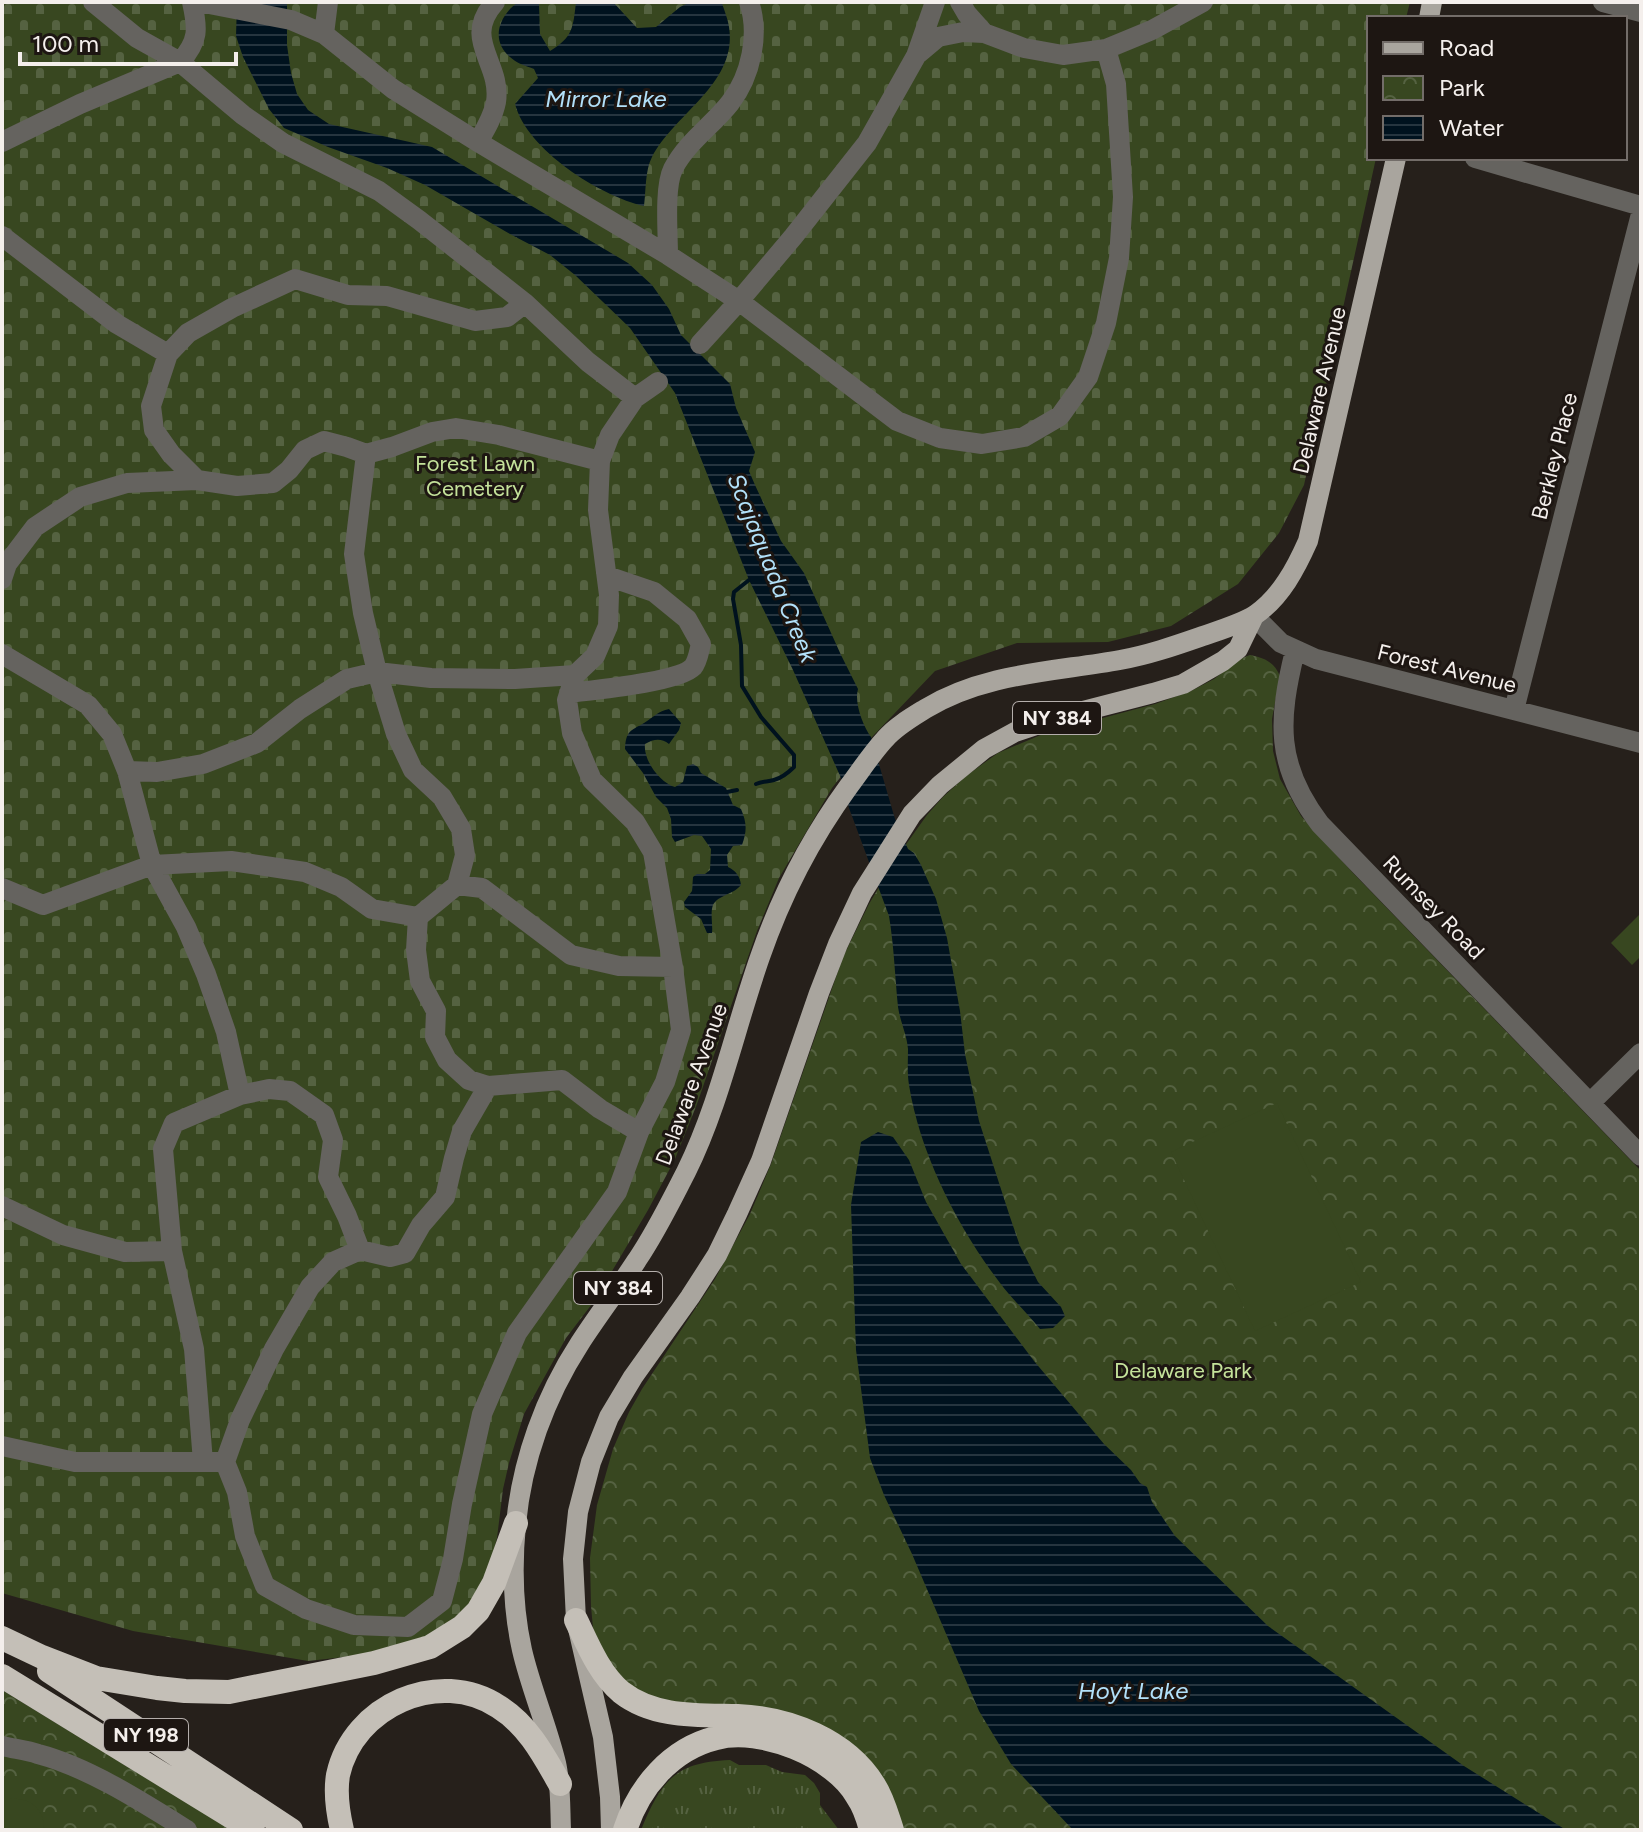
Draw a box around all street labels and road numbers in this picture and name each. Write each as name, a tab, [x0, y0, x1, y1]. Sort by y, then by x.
street label: Delaware Avenue	[1287, 304, 1352, 476]
street label: Berkley Place	[1526, 390, 1583, 522]
street label: Forest Avenue	[1375, 638, 1519, 699]
road number: NY 384	[1013, 702, 1101, 734]
street label: Rumsey Road	[1377, 850, 1490, 965]
street label: Delaware Avenue	[650, 999, 733, 1169]
road number: NY 384	[574, 1272, 662, 1304]
road number: NY 198	[104, 1719, 188, 1751]

